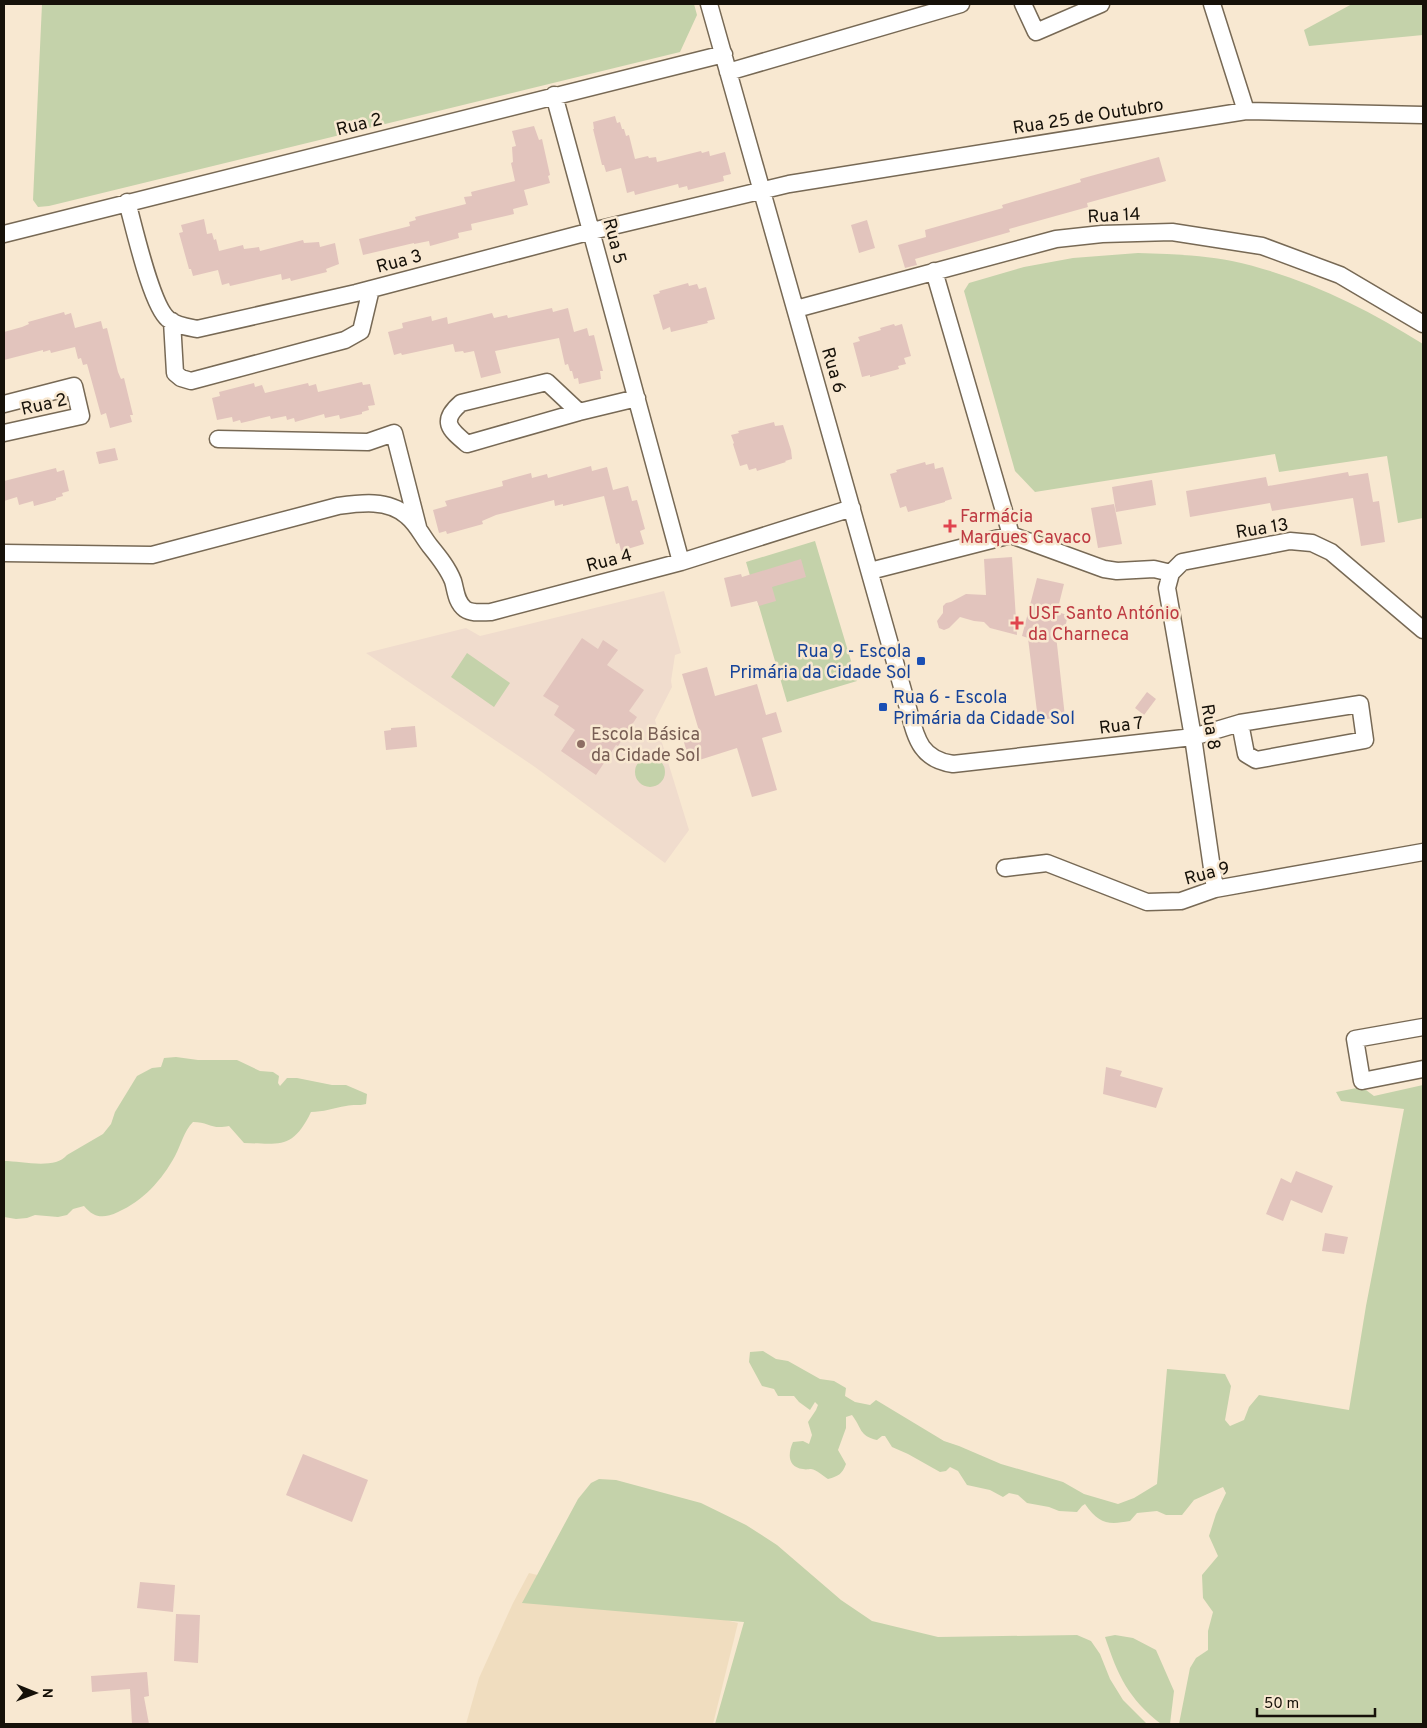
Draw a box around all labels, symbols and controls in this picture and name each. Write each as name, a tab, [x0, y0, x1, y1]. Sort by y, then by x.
street label: Rua 25 de Outubro	[1011, 94, 1165, 141]
street label: Rua 2	[334, 109, 385, 142]
street label: Rua 14	[1087, 204, 1141, 229]
street label: Rua 5	[596, 216, 631, 267]
street label: Rua 3	[374, 245, 425, 280]
street label: Rua 6	[815, 345, 850, 396]
street label: Rua 2	[19, 389, 70, 422]
place label: Farmácia Marques Cavaco	[960, 506, 1091, 550]
street label: Rua 13	[1234, 514, 1290, 545]
marker: Farmácia Marques Cavaco	[944, 520, 956, 532]
street label: Rua 4	[584, 544, 635, 579]
place label: USF Santo António da Charneca	[1028, 603, 1180, 647]
marker: USF Santo António da Charneca	[1010, 616, 1024, 630]
place label: Rua 9 - Escola Primária da Cidade Sol	[729, 641, 911, 685]
marker: Rua 9 - Escola Primária da Cidade Sol	[915, 655, 927, 667]
place label: Rua 6 - Escola Primária da Cidade Sol	[893, 687, 1075, 731]
marker: Rua 6 - Escola Primária da Cidade Sol	[877, 701, 889, 713]
street label: Rua 8	[1195, 702, 1225, 752]
street label: Rua 7	[1098, 712, 1145, 741]
place label: Escola Básica da Cidade Sol	[591, 724, 700, 768]
marker: Escola Básica da Cidade Sol	[575, 738, 587, 750]
street label: Rua 9	[1182, 857, 1233, 892]
north arrow	[10, 1668, 60, 1718]
scale bar	[1257, 1686, 1374, 1718]
text: N	[38, 1688, 55, 1698]
text: 50 m	[1264, 1695, 1299, 1714]

